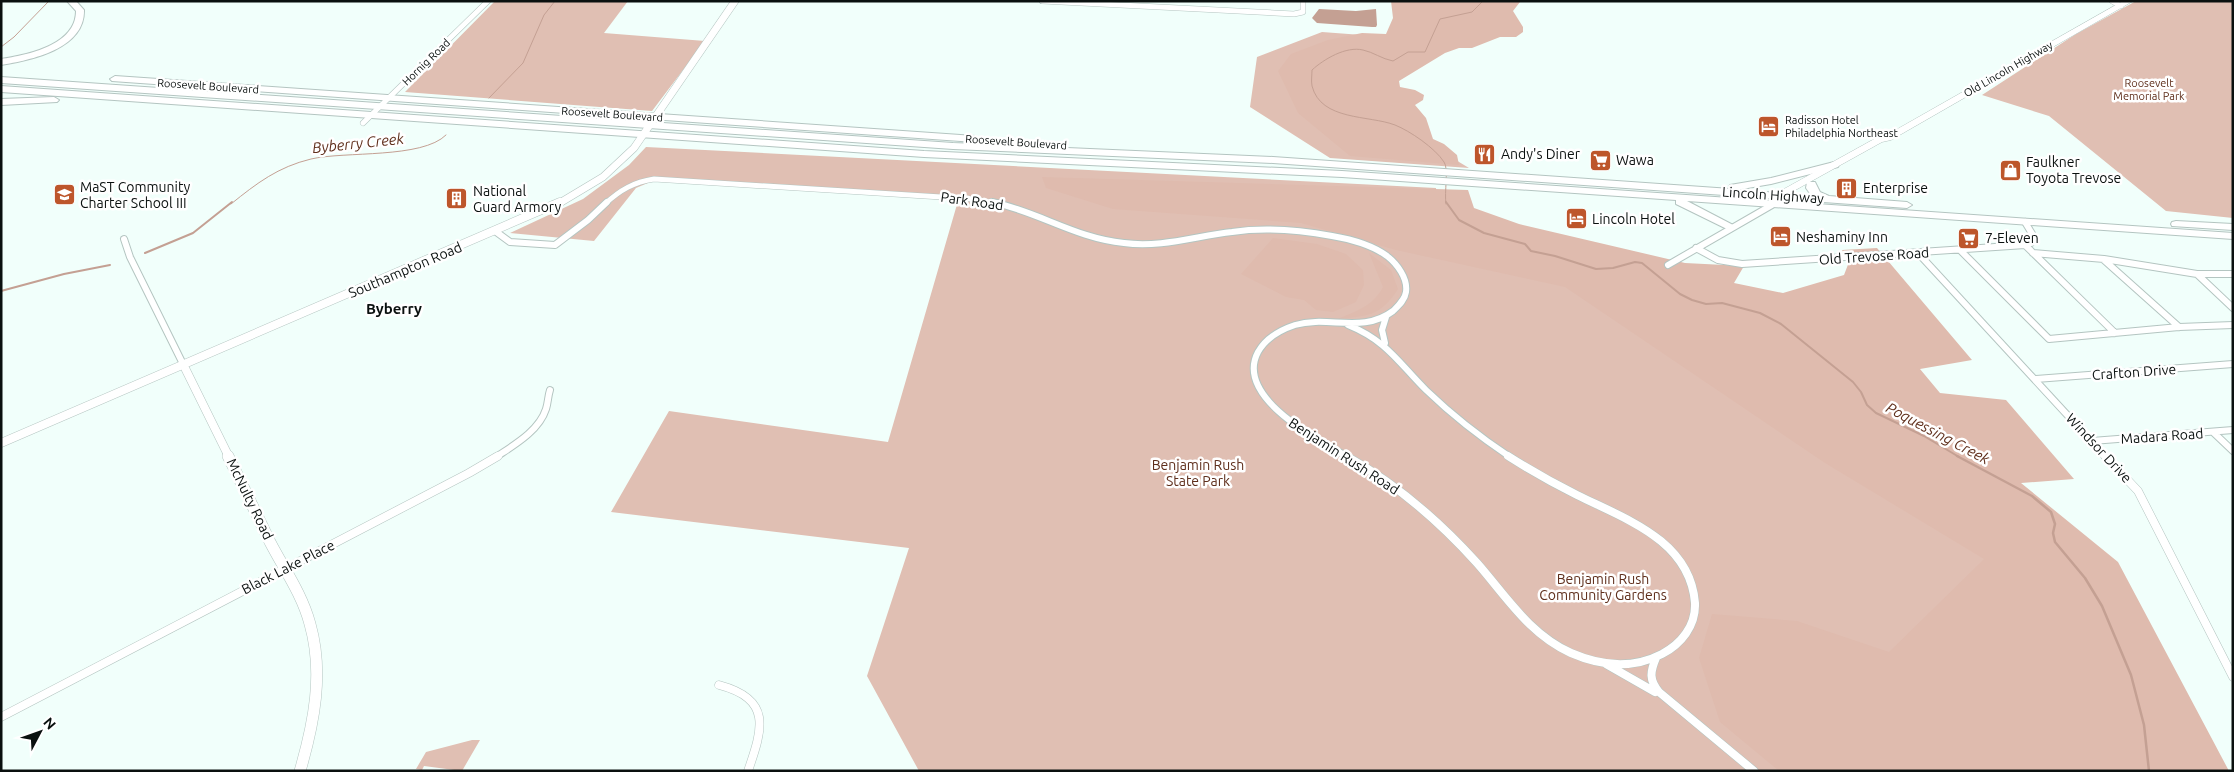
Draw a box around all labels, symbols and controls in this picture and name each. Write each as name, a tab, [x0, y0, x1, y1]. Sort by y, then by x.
street label: Hornig Road	[400, 36, 452, 88]
street label: Old Lincoln Highway	[1961, 38, 2055, 99]
street label: Roosevelt Boulevard	[157, 76, 259, 96]
park label: Roosevelt Memorial Park	[2113, 77, 2185, 102]
street label: Roosevelt Boulevard	[561, 104, 663, 124]
hotel icon: Radisson Hotel Philadelphia Northeast	[1757, 114, 1781, 138]
place label: Radisson Hotel Philadelphia Northeast	[1785, 114, 1899, 139]
water label: Byberry Creek	[311, 130, 405, 156]
street label: Roosevelt Boulevard	[965, 132, 1067, 152]
restaurant icon: Andy's Diner	[1473, 142, 1497, 166]
place label: Andy's Diner	[1501, 146, 1581, 162]
supermarket icon: Wawa	[1588, 148, 1612, 172]
place label: Wawa	[1616, 152, 1654, 168]
place label: Faulkner Toyota Trevose	[2026, 154, 2121, 186]
shop icon: Faulkner Toyota Trevose	[1998, 158, 2022, 182]
building icon: Enterprise	[1835, 176, 1859, 200]
place label: MaST Community Charter School III	[80, 179, 190, 211]
place label: Enterprise	[1863, 180, 1928, 196]
school or university icon: MaST Community Charter School III	[52, 183, 76, 207]
place label: National Guard Armory	[473, 183, 561, 215]
street label: Lincoln Highway	[1722, 183, 1825, 207]
building icon: National Guard Armory	[445, 187, 469, 211]
street label: Park Road	[940, 189, 1004, 213]
hotel icon: Lincoln Hotel	[1564, 207, 1588, 231]
place label: Lincoln Hotel	[1592, 211, 1675, 227]
hotel icon: Neshaminy Inn	[1768, 225, 1792, 249]
supermarket icon: 7-Eleven	[1957, 226, 1981, 250]
place label: Neshaminy Inn	[1796, 229, 1888, 245]
place label: 7-Eleven	[1985, 230, 2039, 246]
street label: Southampton Road	[346, 239, 464, 301]
street label: Old Trevose Road	[1818, 244, 1930, 268]
district label: Byberry	[366, 300, 422, 317]
street label: Crafton Drive	[2091, 361, 2177, 383]
water label: Poquessing Creek	[1883, 399, 1993, 468]
street label: Windsor Drive	[2063, 410, 2135, 486]
street label: Benjamin Rush Road	[1286, 414, 1402, 498]
street label: Madara Road	[2120, 425, 2204, 447]
street label: McNulty Road	[224, 456, 276, 542]
park label: Benjamin Rush State Park	[1152, 457, 1244, 489]
street label: Black Lake Place	[239, 537, 337, 597]
park label: Benjamin Rush Community Gardens	[1539, 571, 1667, 603]
north arrow	[15, 707, 65, 757]
text: N	[40, 714, 59, 733]

